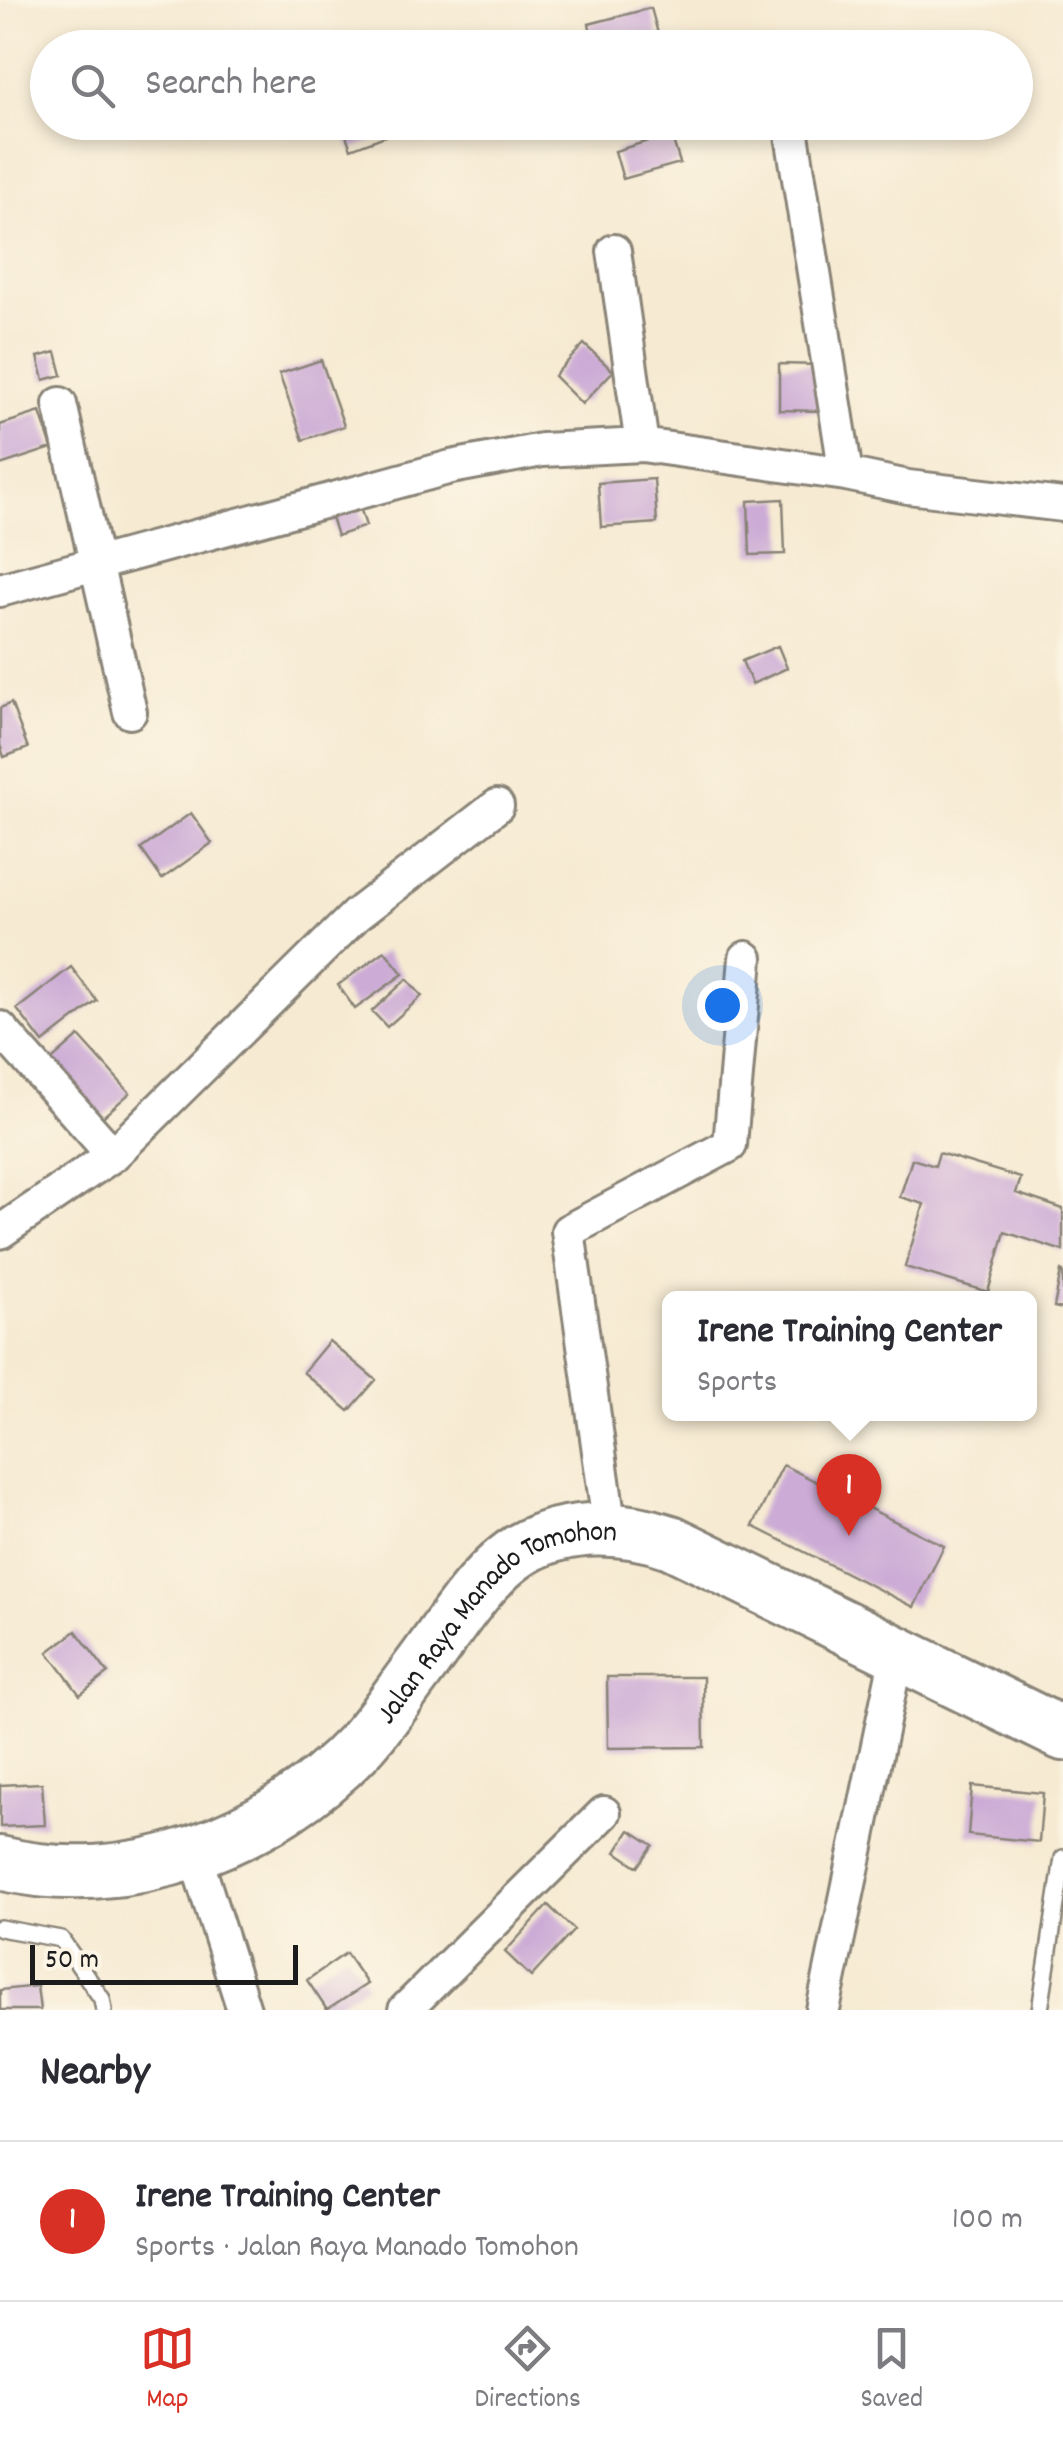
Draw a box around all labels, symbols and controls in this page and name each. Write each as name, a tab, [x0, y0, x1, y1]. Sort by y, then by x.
search box	[30, 30, 1033, 140]
icon: search	[65, 58, 120, 113]
text: Search here	[145, 58, 317, 113]
your location	[697, 980, 748, 1031]
popup	[662, 1291, 1037, 1421]
text: Irene Training Center	[697, 1306, 1002, 1361]
text: Sports	[697, 1361, 777, 1407]
pin: 1	[816, 1454, 882, 1536]
street label: Jalan Raya Manado Tomohon	[368, 1513, 618, 1735]
scale bar	[30, 1940, 298, 1984]
text: 50 m	[45, 1942, 99, 1982]
text: Nearby	[40, 2045, 150, 2105]
text: Irene Training Center	[135, 2171, 440, 2226]
text: 1	[69, 2198, 76, 2244]
text: 100 m	[952, 2198, 1023, 2244]
text: Sports · Jalan Raya Manado Tomohon	[135, 2226, 579, 2272]
tab: Map	[140, 2321, 195, 2421]
tab: Directions	[475, 2321, 581, 2421]
tab: Saved	[861, 2321, 923, 2421]

